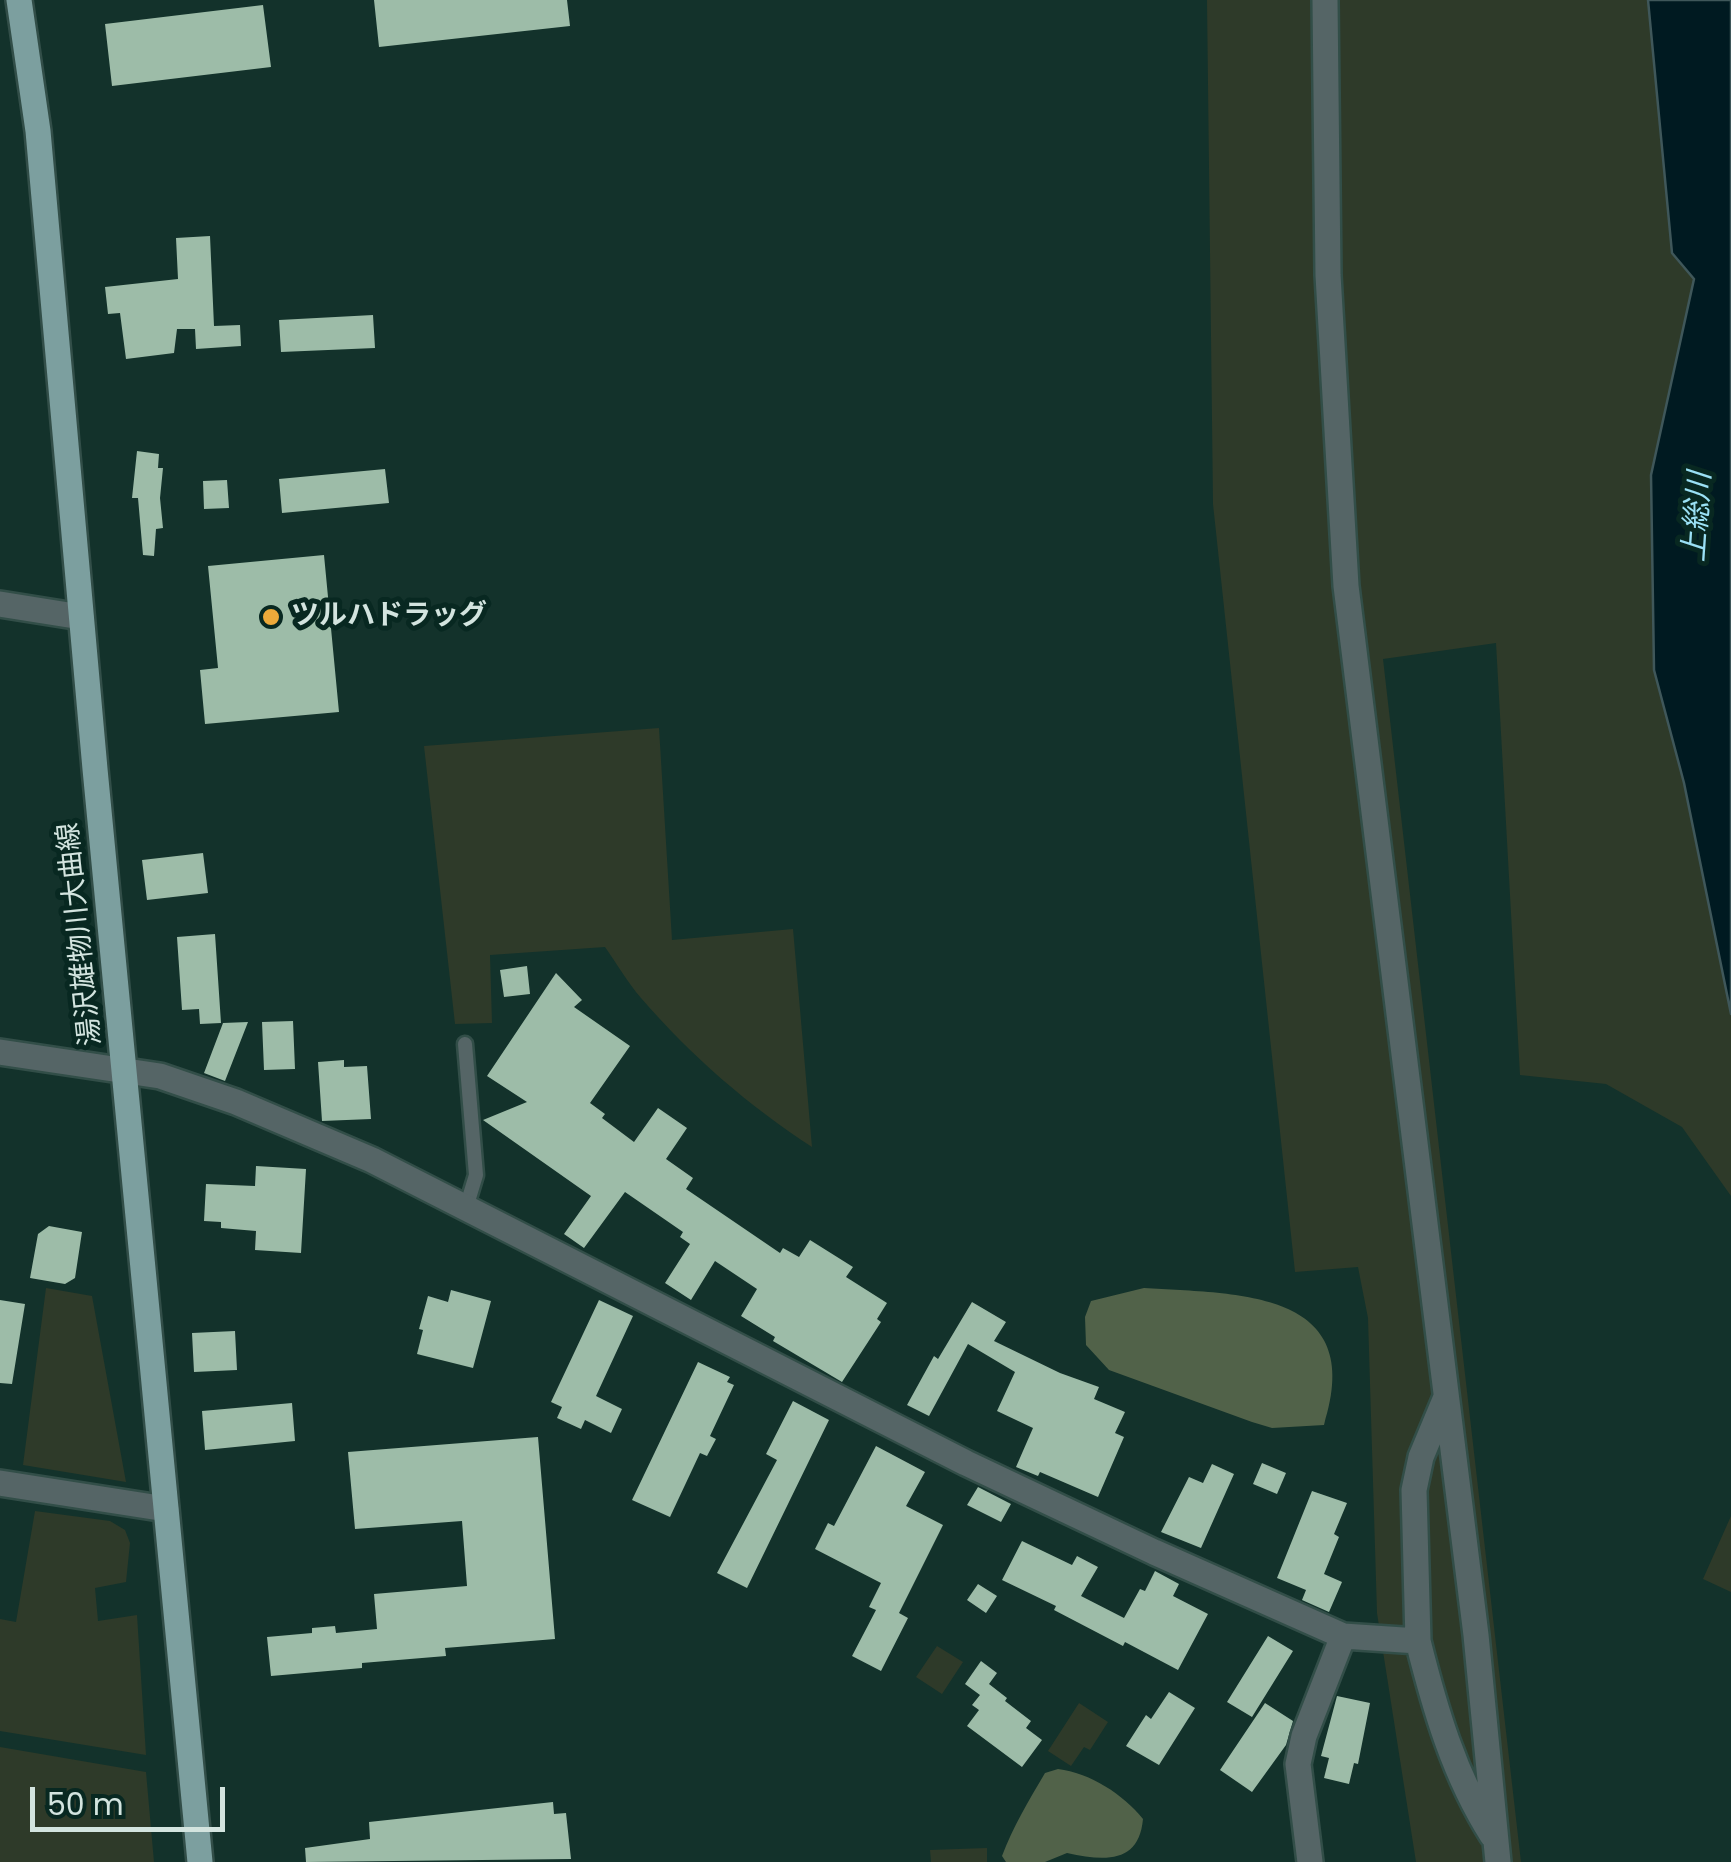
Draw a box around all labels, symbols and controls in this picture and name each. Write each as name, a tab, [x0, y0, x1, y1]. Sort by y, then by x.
water label: 上総川	[1678, 471, 1720, 563]
place label: ツルハドラッグ	[291, 600, 487, 634]
marker: ツルハドラッグ	[260, 606, 282, 628]
street label: 湯沢雄物川大曲線	[53, 821, 109, 1047]
scale bar	[35, 1767, 230, 1829]
text: 50 m	[47, 1783, 124, 1826]

